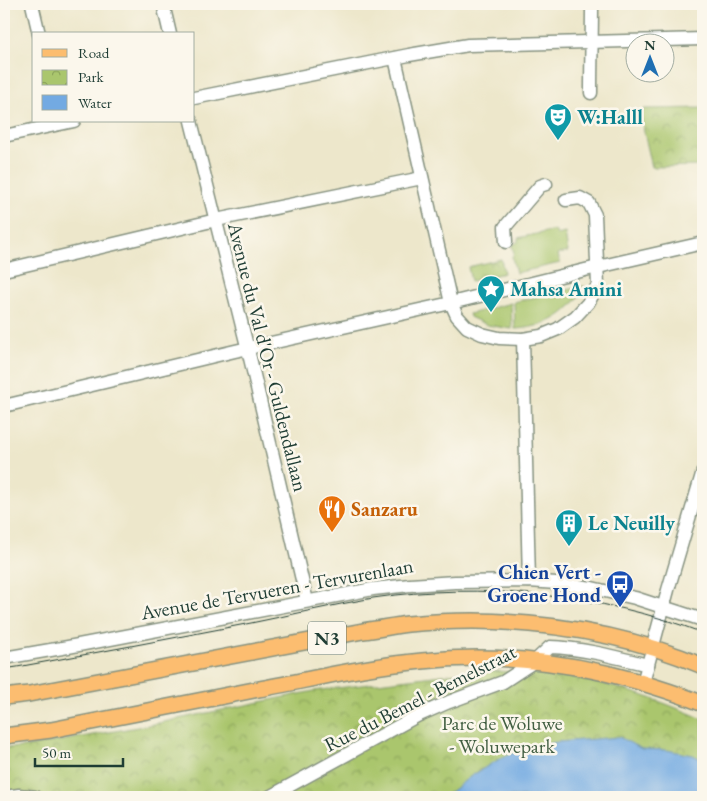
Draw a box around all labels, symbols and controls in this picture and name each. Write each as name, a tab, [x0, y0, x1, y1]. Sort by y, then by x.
legend	[32, 32, 195, 122]
north arrow	[624, 32, 674, 82]
text: N	[644, 36, 656, 54]
text: Road	[78, 43, 110, 62]
text: Park	[78, 67, 105, 86]
text: Water	[78, 93, 112, 112]
theatre icon: W:Halll	[543, 102, 573, 141]
place label: W:Halll	[577, 104, 643, 130]
street label: Avenue du Val d'Or - Guldendallaan	[222, 219, 314, 495]
place icon: Mahsa Amini	[476, 274, 506, 313]
place label: Mahsa Amini	[510, 276, 622, 302]
restaurant icon: Sanzaru	[317, 494, 347, 533]
place label: Sanzaru	[351, 496, 418, 522]
building icon: Le Neuilly	[554, 508, 584, 547]
place label: Le Neuilly	[588, 510, 675, 536]
street label: Avenue de Tervueren - Tervurenlaan	[138, 552, 416, 626]
place label: Chien Vert - Groene Hond	[488, 559, 601, 608]
bus stop icon: Chien Vert - Groene Hond	[605, 569, 635, 608]
road number: N3	[308, 622, 346, 654]
street label: Rue du Bemel - Bemelstraat	[320, 638, 521, 758]
park label: Parc de Woluwe - Woluwepark	[441, 710, 563, 759]
scale bar	[35, 736, 122, 768]
text: 50 m	[42, 743, 71, 762]

